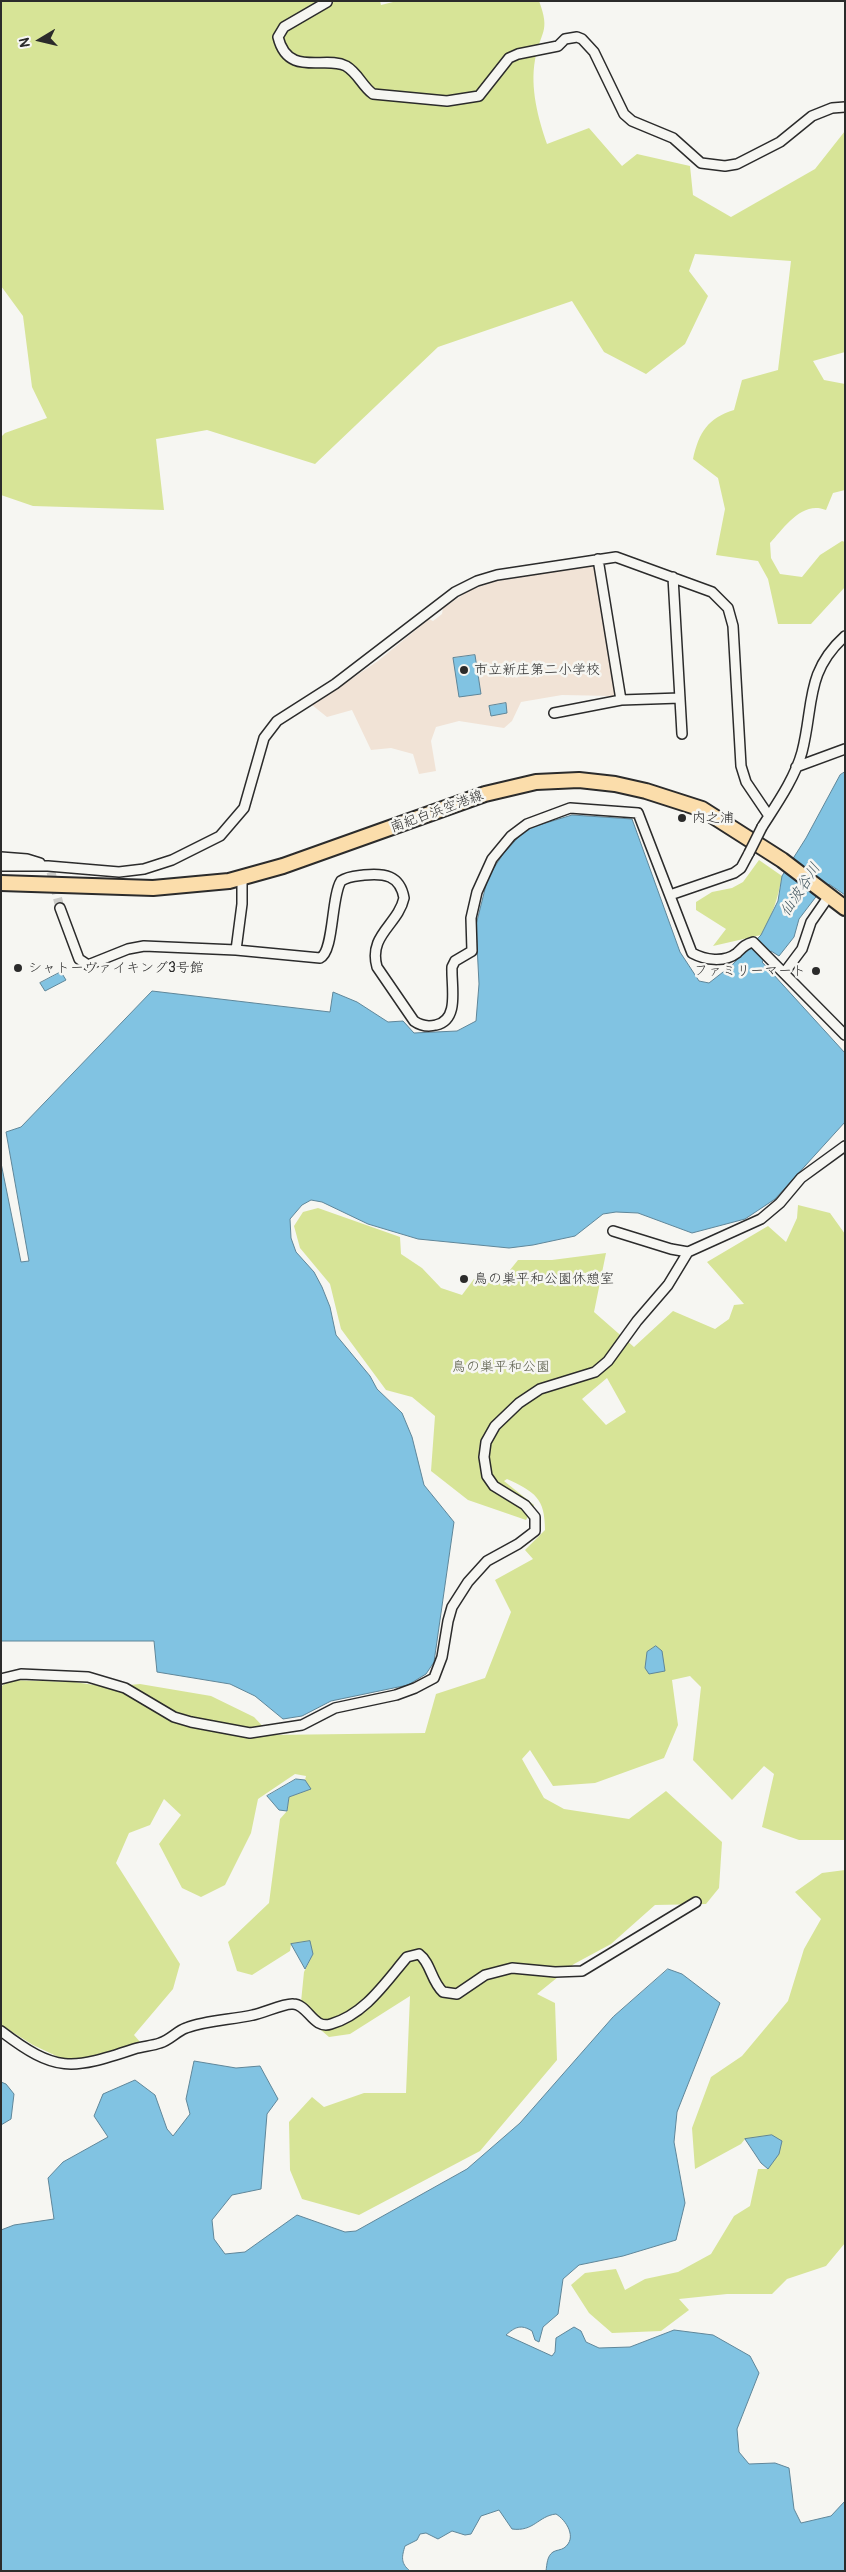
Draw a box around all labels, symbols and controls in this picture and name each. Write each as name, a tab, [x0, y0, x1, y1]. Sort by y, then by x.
north arrow	[15, 15, 65, 65]
text: N	[16, 36, 34, 48]
place label: 市立新庄第二小学校	[474, 662, 600, 678]
marker: 市立新庄第二小学校	[458, 664, 470, 676]
street label: 南紀白浜空港線	[388, 787, 486, 837]
place label: 内之浦	[692, 810, 734, 826]
marker: 内之浦	[676, 812, 688, 824]
water label: 仙波谷川	[777, 860, 825, 920]
place label: シャトーヴァイキング3号館	[28, 960, 204, 976]
marker: シャトーヴァイキング3号館	[12, 962, 24, 974]
place label: ファミリーマート	[694, 963, 806, 979]
marker: ファミリーマート	[810, 965, 822, 977]
place label: 鳥の巣平和公園休憩室	[474, 1271, 614, 1287]
marker: 鳥の巣平和公園休憩室	[458, 1273, 470, 1285]
park label: 鳥の巣平和公園	[452, 1359, 550, 1375]

